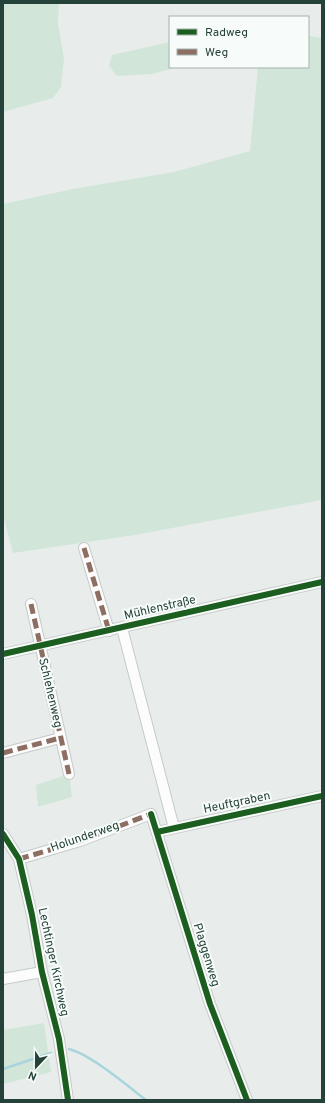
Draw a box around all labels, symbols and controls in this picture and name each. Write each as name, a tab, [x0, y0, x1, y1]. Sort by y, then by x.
legend	[169, 16, 309, 68]
text: Radweg	[205, 25, 248, 41]
text: Weg	[205, 45, 228, 61]
street label: Mühlenstraße	[123, 592, 197, 624]
street label: Schlehenweg	[34, 656, 66, 730]
street label: Heuftgraben	[202, 788, 272, 818]
street label: Holunderweg	[48, 818, 122, 856]
street label: Lechtinger Kirchweg	[34, 906, 72, 1018]
street label: Plaggenweg	[189, 921, 223, 989]
north arrow	[16, 1047, 56, 1087]
text: N	[26, 1067, 39, 1083]

